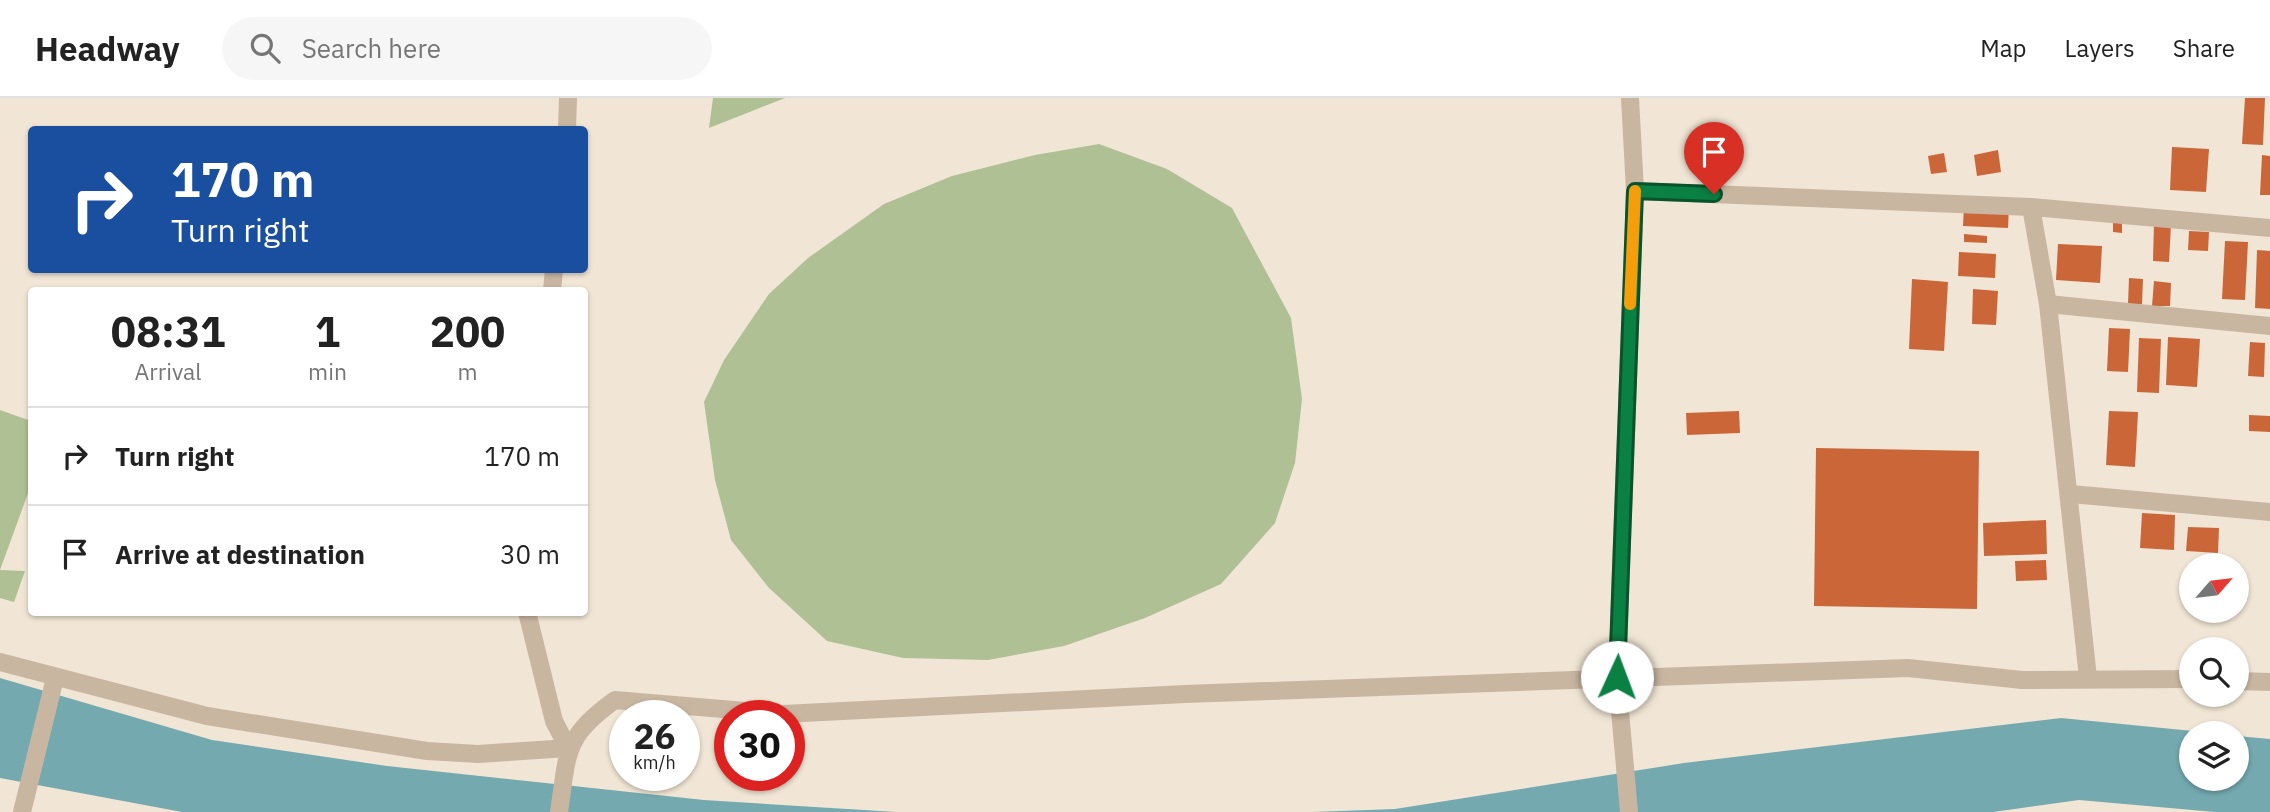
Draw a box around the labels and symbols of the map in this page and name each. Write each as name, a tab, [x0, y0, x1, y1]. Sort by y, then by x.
pin	[1684, 122, 1744, 194]
north arrow	[2179, 553, 2249, 623]
position arrow	[1580, 640, 1654, 714]
speed limit sign: 30	[714, 700, 805, 791]

